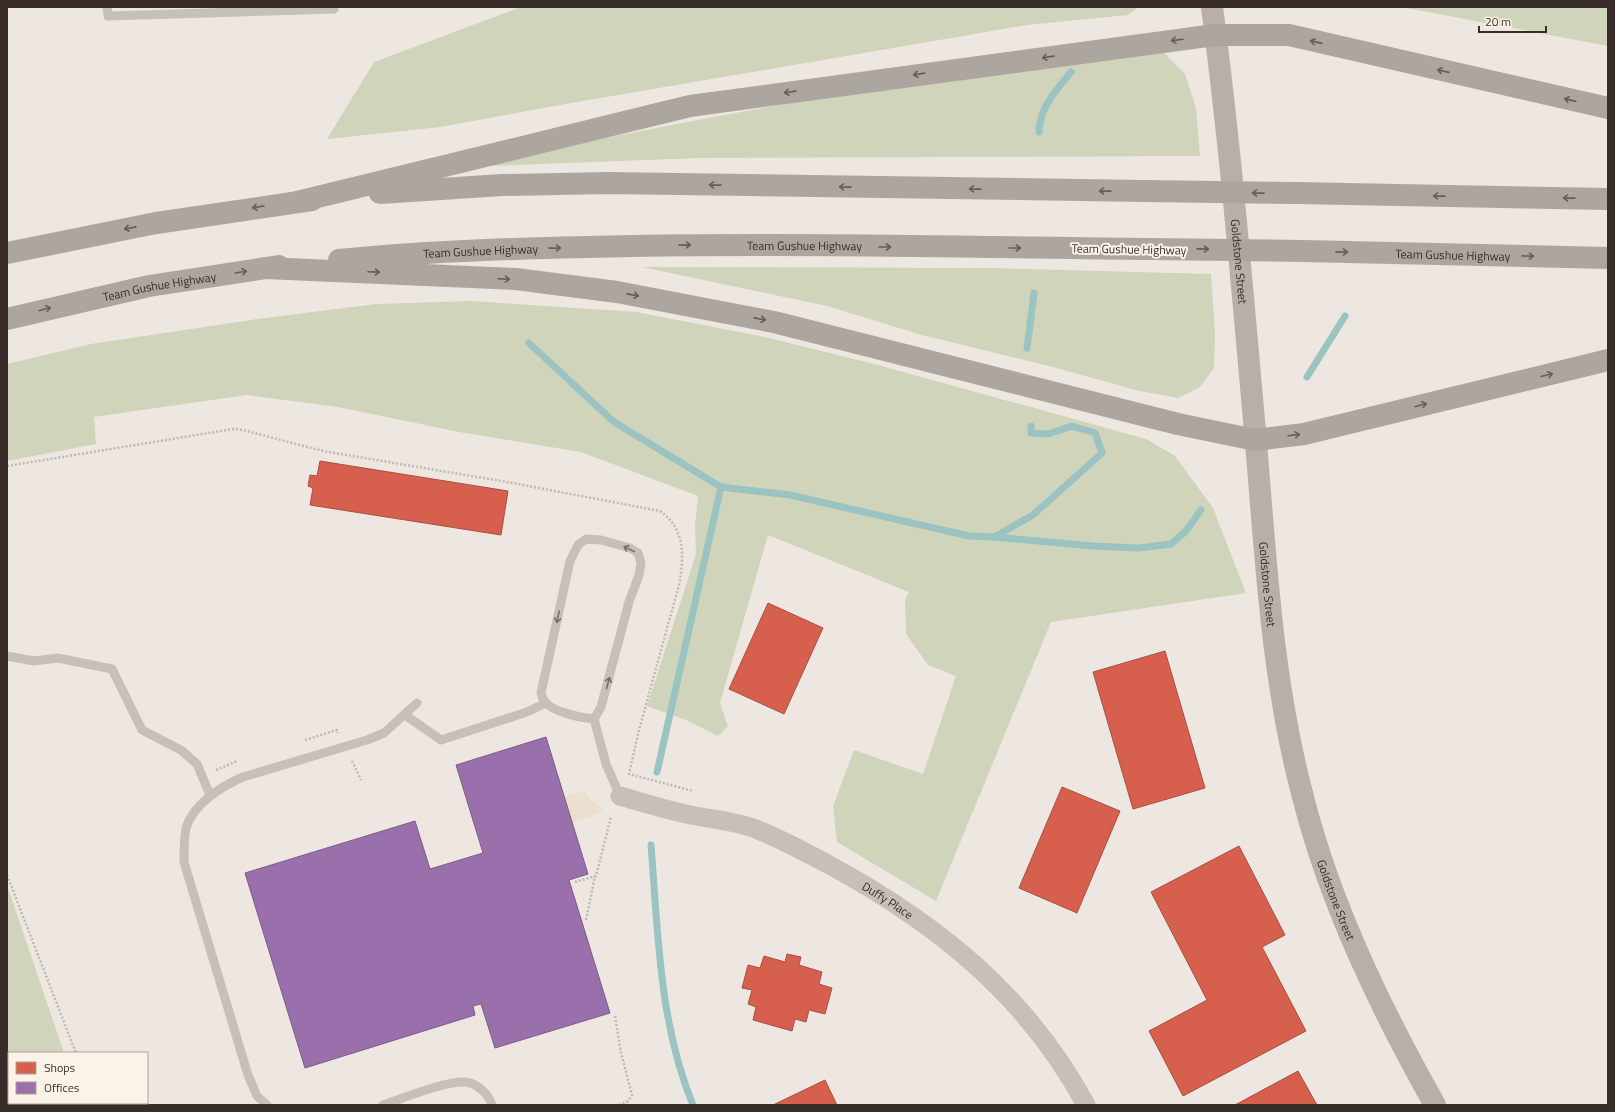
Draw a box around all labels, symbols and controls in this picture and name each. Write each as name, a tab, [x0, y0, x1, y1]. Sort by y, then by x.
scale bar	[1479, 8, 1546, 34]
text: 20 m	[1485, 12, 1511, 31]
one-way arrow	[1171, 36, 1184, 44]
one-way arrow	[1310, 37, 1323, 45]
one-way arrow	[1042, 53, 1055, 61]
one-way arrow	[1437, 66, 1450, 74]
one-way arrow	[913, 70, 926, 78]
one-way arrow	[784, 88, 797, 96]
one-way arrow	[1564, 95, 1577, 103]
one-way arrow	[709, 181, 722, 189]
one-way arrow	[839, 183, 852, 190]
one-way arrow	[969, 185, 982, 192]
one-way arrow	[1099, 187, 1112, 194]
one-way arrow	[1252, 189, 1265, 196]
one-way arrow	[1433, 192, 1446, 199]
one-way arrow	[1563, 194, 1576, 202]
one-way arrow	[252, 204, 265, 212]
street label: Goldstone Street	[1226, 218, 1253, 305]
one-way arrow	[124, 224, 137, 232]
street label: Team Gushue Highway	[747, 235, 862, 255]
street label: Team Gushue Highway	[1071, 238, 1187, 260]
street label: Team Gushue Highway	[423, 239, 539, 263]
one-way arrow	[678, 242, 691, 249]
one-way arrow	[878, 243, 891, 251]
one-way arrow	[548, 244, 561, 251]
one-way arrow	[1008, 244, 1021, 252]
street label: Team Gushue Highway	[1395, 244, 1511, 265]
one-way arrow	[1196, 246, 1209, 253]
one-way arrow	[1335, 248, 1348, 256]
one-way arrow	[1521, 252, 1534, 260]
street label: Team Gushue Highway	[101, 266, 218, 306]
one-way arrow	[234, 268, 247, 276]
one-way arrow	[367, 269, 380, 276]
one-way arrow	[497, 275, 510, 282]
one-way arrow	[626, 291, 639, 299]
one-way arrow	[38, 305, 51, 312]
one-way arrow	[754, 316, 767, 324]
one-way arrow	[1540, 371, 1553, 378]
one-way arrow	[1414, 401, 1427, 409]
one-way arrow	[1287, 431, 1300, 439]
street label: Goldstone Street	[1255, 541, 1282, 628]
one-way arrow	[624, 545, 636, 552]
one-way arrow	[553, 610, 561, 623]
one-way arrow	[605, 676, 612, 689]
street label: Goldstone Street	[1313, 857, 1361, 944]
street label: Duffy Place	[859, 876, 918, 923]
legend	[8, 1052, 148, 1104]
text: Shops	[44, 1058, 76, 1077]
text: Offices	[44, 1078, 80, 1097]

